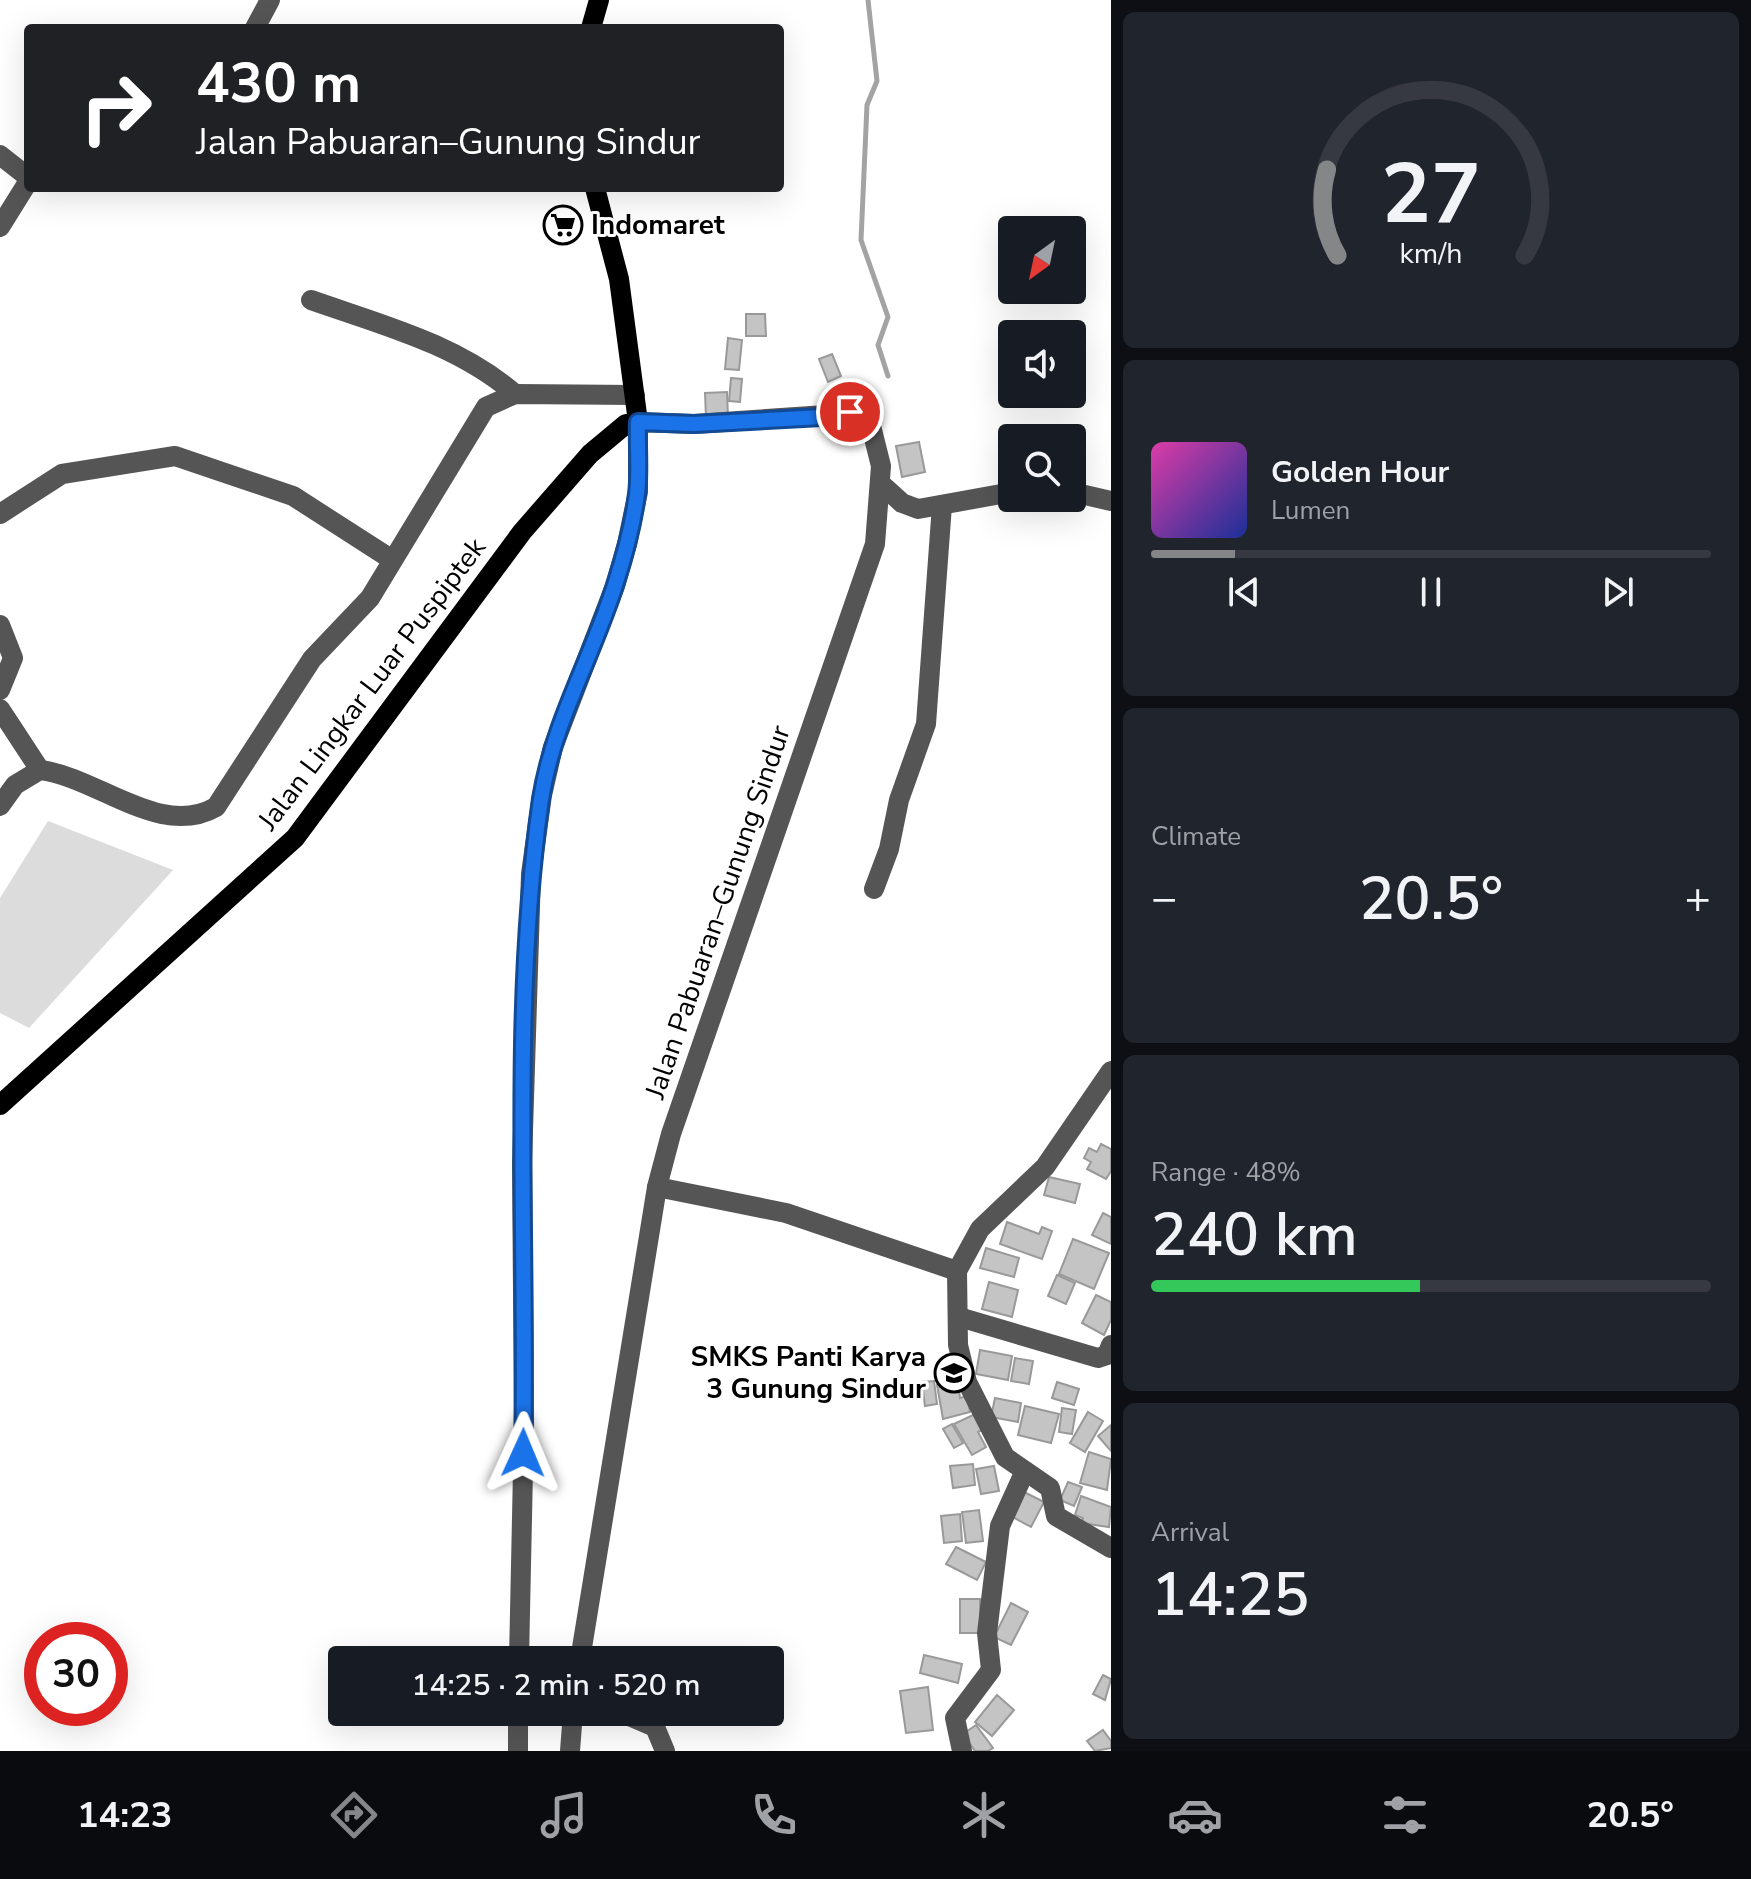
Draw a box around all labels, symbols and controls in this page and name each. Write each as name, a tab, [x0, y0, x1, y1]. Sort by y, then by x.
text: 430 m	[196, 45, 361, 122]
icon: right	[64, 56, 168, 160]
text: Jalan Pabuaran–Gunung Sindur	[196, 118, 700, 167]
text: 27	[1381, 137, 1481, 250]
supermarket icon: Indomaret	[542, 204, 584, 246]
place label: Indomaret	[591, 206, 725, 244]
north arrow	[998, 216, 1086, 304]
map controls	[998, 216, 1086, 512]
text: km/h	[1400, 234, 1462, 273]
button: sound	[998, 320, 1086, 408]
pin	[816, 378, 884, 446]
icon: arrive	[828, 390, 872, 434]
button: search	[998, 424, 1086, 512]
text: Golden Hour	[1271, 452, 1449, 493]
text: Lumen	[1271, 493, 1350, 528]
street label: Jalan Lingkar Luar Puspiptek	[249, 529, 495, 839]
icon: previous	[1222, 570, 1266, 614]
icon: pause	[1409, 570, 1453, 614]
icon: next	[1596, 570, 1640, 614]
street label: Jalan Pabuaran–Gunung Sindur	[636, 720, 800, 1105]
text: Climate	[1151, 819, 1241, 854]
text: 20.5°	[1359, 858, 1503, 940]
text: −	[1151, 869, 1177, 929]
text: +	[1685, 869, 1711, 929]
text: Range · 48%	[1151, 1155, 1301, 1190]
text: 240 km	[1151, 1194, 1358, 1276]
place label: SMKS Panti Karya 3 Gunung Sindur	[691, 1338, 926, 1408]
school or university icon: SMKS Panti Karya 3 Gunung Sindur	[933, 1352, 975, 1394]
position arrow	[481, 1411, 565, 1495]
text: Arrival	[1151, 1515, 1229, 1550]
text: 14:25	[1151, 1554, 1309, 1636]
speed limit sign: 30	[24, 1622, 128, 1726]
text: 14:25 · 2 min · 520 m	[411, 1665, 701, 1706]
icon: directions	[326, 1787, 382, 1843]
icon: music	[536, 1787, 592, 1843]
icon: phone	[746, 1787, 802, 1843]
icon: climate	[956, 1787, 1012, 1843]
icon: car	[1167, 1787, 1223, 1843]
icon: filters	[1377, 1787, 1433, 1843]
text: 14:23	[77, 1791, 172, 1840]
text: 20.5°	[1587, 1791, 1674, 1840]

